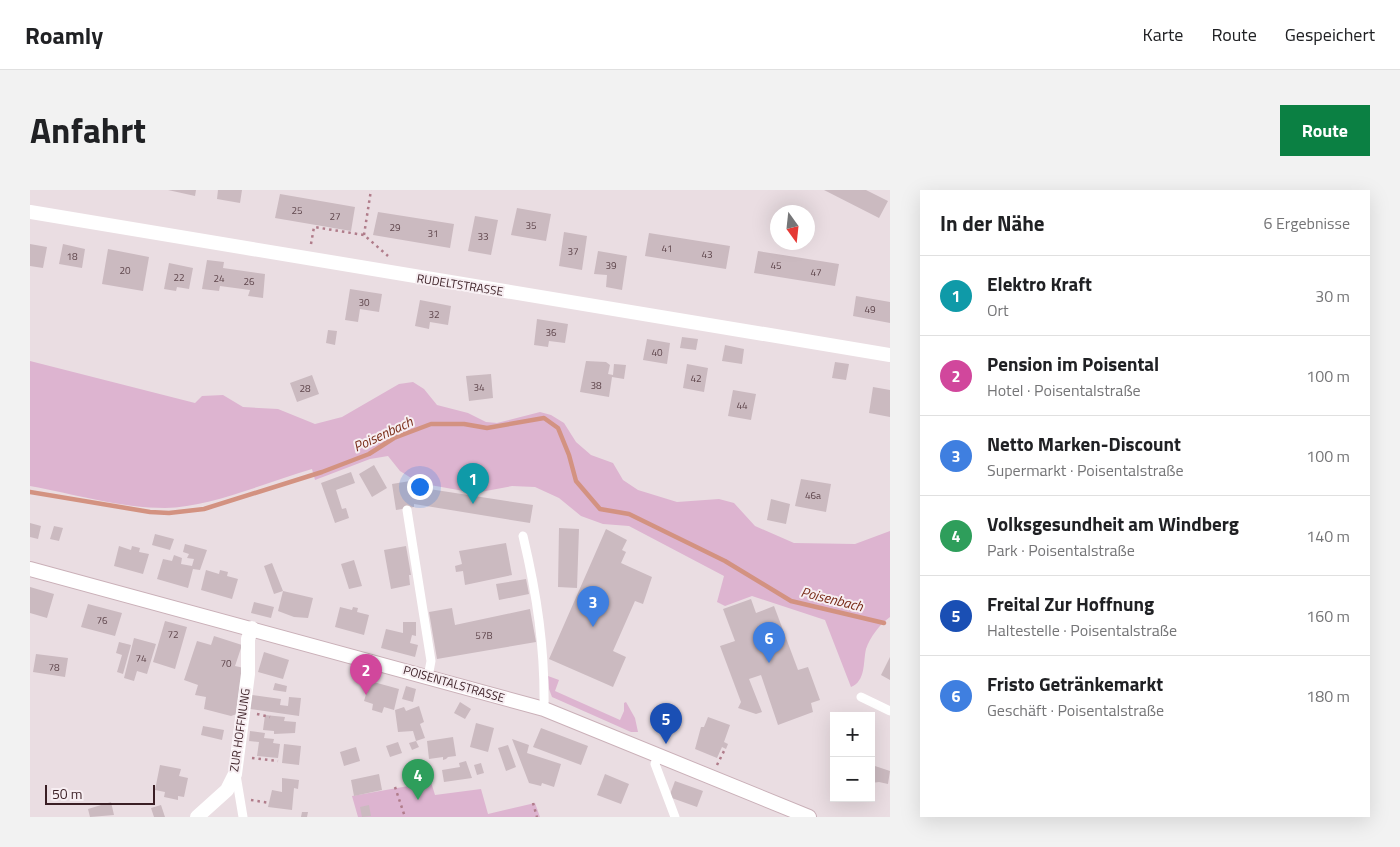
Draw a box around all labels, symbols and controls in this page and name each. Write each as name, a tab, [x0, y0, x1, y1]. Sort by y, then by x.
text: Roamly	[25, 17, 103, 53]
text: Karte	[1142, 21, 1183, 48]
text: Route	[1211, 21, 1257, 48]
text: Gespeichert	[1285, 21, 1375, 48]
text: Anfahrt	[30, 103, 146, 157]
button: Route	[1280, 105, 1370, 156]
house number: 25	[291, 203, 303, 218]
north arrow	[770, 205, 815, 250]
text: In der Nähe	[940, 207, 1045, 239]
house number: 27	[329, 209, 341, 224]
text: 6 Ergebnisse	[1263, 211, 1350, 235]
house number: 35	[525, 218, 537, 233]
house number: 29	[389, 220, 401, 235]
house number: 31	[427, 226, 439, 241]
house number: 33	[477, 229, 489, 244]
house number: 41	[661, 241, 673, 256]
house number: 37	[567, 244, 579, 259]
house number: 43	[701, 247, 713, 262]
house number: 18	[66, 249, 78, 264]
house number: 39	[605, 258, 617, 273]
house number: 45	[770, 258, 782, 273]
house number: 20	[119, 263, 131, 278]
house number: 47	[810, 265, 822, 280]
street label: RUDELTSTRASSE	[415, 268, 505, 301]
text: Elektro Kraft	[987, 269, 1092, 298]
house number: 22	[173, 270, 185, 285]
house number: 24	[213, 271, 225, 286]
house number: 26	[243, 274, 255, 289]
text: 1	[952, 284, 960, 308]
text: 30 m	[1315, 284, 1350, 308]
house number: 30	[358, 295, 370, 310]
text: Ort	[987, 298, 1009, 322]
house number: 49	[864, 302, 876, 317]
house number: 32	[428, 307, 440, 322]
house number: 36	[545, 325, 557, 340]
house number: 40	[651, 345, 663, 360]
text: Pension im Poisental	[987, 349, 1159, 378]
text: 2	[952, 364, 960, 388]
text: 100 m	[1306, 364, 1350, 388]
house number: 42	[690, 371, 702, 386]
house number: 38	[590, 378, 602, 393]
text: Hotel · Poisentalstraße	[987, 378, 1141, 402]
house number: 34	[473, 380, 485, 395]
house number: 28	[299, 381, 311, 396]
house number: 44	[736, 398, 748, 413]
water label: Poisenbach	[350, 410, 417, 456]
text: Netto Marken-Discount	[987, 429, 1181, 458]
text: 3	[952, 444, 960, 468]
text: 100 m	[1306, 444, 1350, 468]
text: Supermarkt · Poisentalstraße	[987, 458, 1184, 482]
pin: 1	[457, 463, 489, 504]
your location	[407, 474, 433, 500]
house number: 46a	[805, 488, 821, 503]
text: Volksgesundheit am Windberg	[987, 509, 1239, 538]
text: 4	[952, 524, 960, 548]
text: 140 m	[1306, 524, 1350, 548]
text: Park · Poisentalstraße	[987, 538, 1135, 562]
water label: Poisenbach	[799, 581, 866, 617]
pin: 3	[577, 586, 609, 627]
text: Freital Zur Hoffnung	[987, 589, 1154, 618]
text: 5	[952, 604, 960, 628]
text: 160 m	[1306, 604, 1350, 628]
house number: 76	[96, 613, 108, 628]
text: Haltestelle · Poisentalstraße	[987, 618, 1177, 642]
pin: 6	[753, 622, 785, 663]
house number: 72	[167, 627, 179, 642]
house number: 57B	[475, 628, 493, 643]
house number: 74	[135, 651, 147, 666]
pin: 2	[350, 654, 382, 695]
house number: 70	[220, 656, 232, 671]
house number: 78	[48, 660, 60, 675]
street label: POISENTALSTRASSE	[401, 660, 507, 707]
text: Fristo Getränkemarkt	[987, 669, 1163, 698]
text: 6	[952, 684, 960, 708]
text: 180 m	[1306, 684, 1350, 708]
street label: ZUR HOFFNUNG	[224, 687, 255, 773]
text: Geschäft · Poisentalstraße	[987, 698, 1164, 722]
pin: 5	[650, 703, 682, 744]
map controls	[830, 712, 875, 802]
button: +	[830, 712, 875, 757]
button: −	[830, 757, 875, 802]
pin: 4	[402, 759, 434, 800]
scale bar	[45, 782, 155, 805]
text: 50 m	[52, 783, 82, 804]

